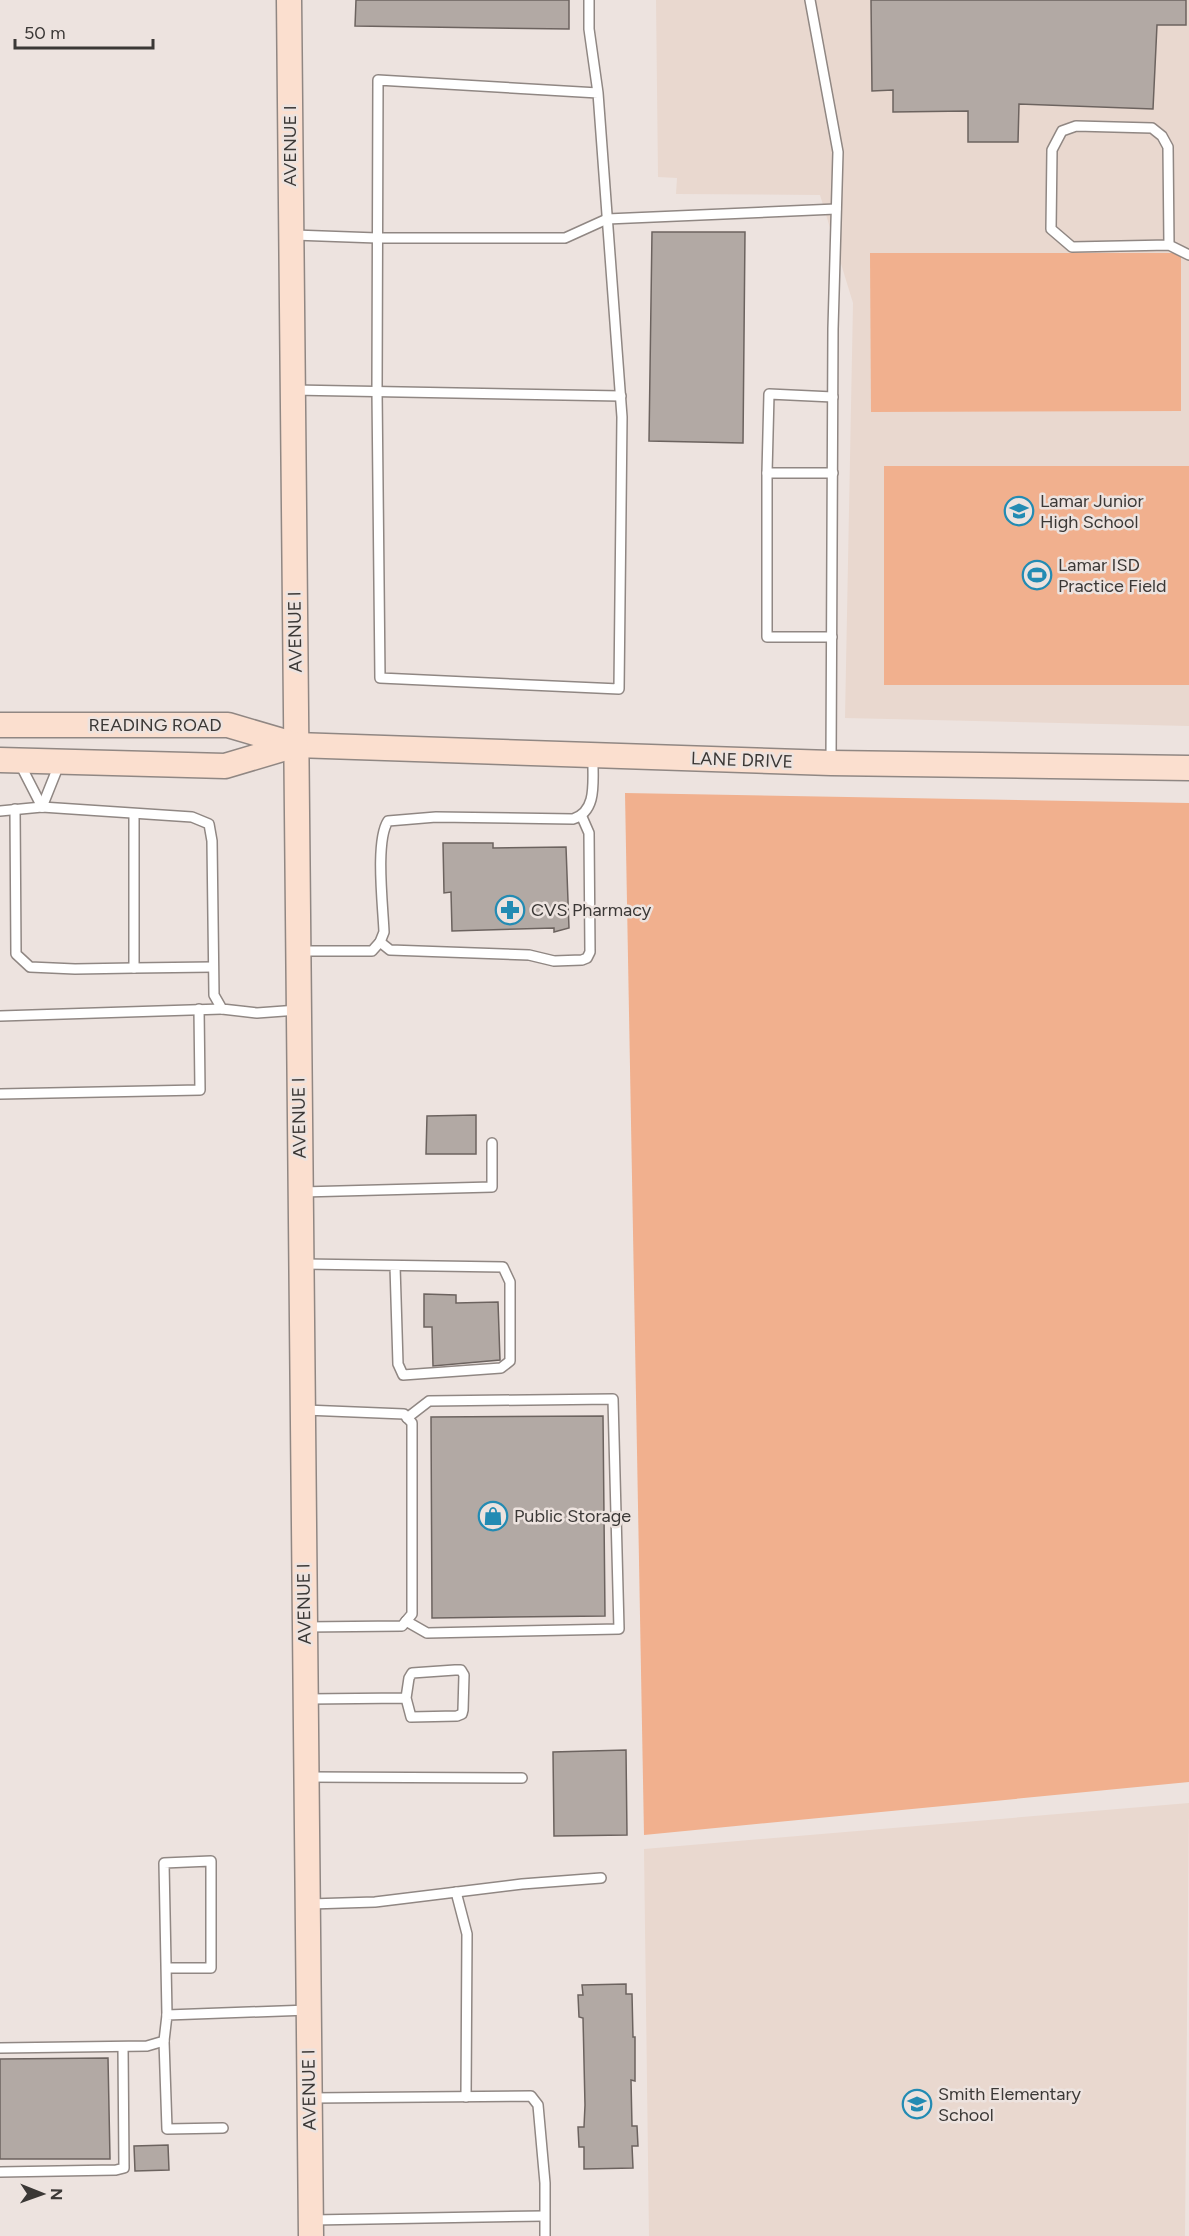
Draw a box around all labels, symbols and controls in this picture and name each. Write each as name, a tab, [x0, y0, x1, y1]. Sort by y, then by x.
scale bar	[15, 12, 153, 50]
text: 50 m	[24, 22, 66, 44]
street label: AVENUE I	[279, 105, 301, 187]
place label: Lamar Junior High School	[1040, 490, 1144, 533]
school or university icon: Lamar Junior High School	[1003, 495, 1035, 527]
place label: Lamar ISD Practice Field	[1058, 554, 1167, 597]
sports icon: Lamar ISD Practice Field	[1021, 559, 1053, 591]
street label: AVENUE I	[283, 591, 307, 673]
street label: READING ROAD	[88, 714, 222, 736]
street label: LANE DRIVE	[691, 747, 793, 773]
pharmacy icon: CVS Pharmacy	[494, 894, 526, 926]
place label: CVS Pharmacy	[531, 899, 652, 921]
street label: AVENUE I	[287, 1077, 311, 1159]
shop icon: Public Storage	[477, 1500, 509, 1532]
place label: Public Storage	[514, 1505, 631, 1527]
street label: AVENUE I	[292, 1563, 316, 1645]
street label: AVENUE I	[297, 2049, 321, 2131]
place label: Smith Elementary School	[938, 2083, 1081, 2126]
school or university icon: Smith Elementary School	[901, 2088, 933, 2120]
north arrow	[12, 2164, 72, 2224]
text: N	[47, 2188, 66, 2201]

